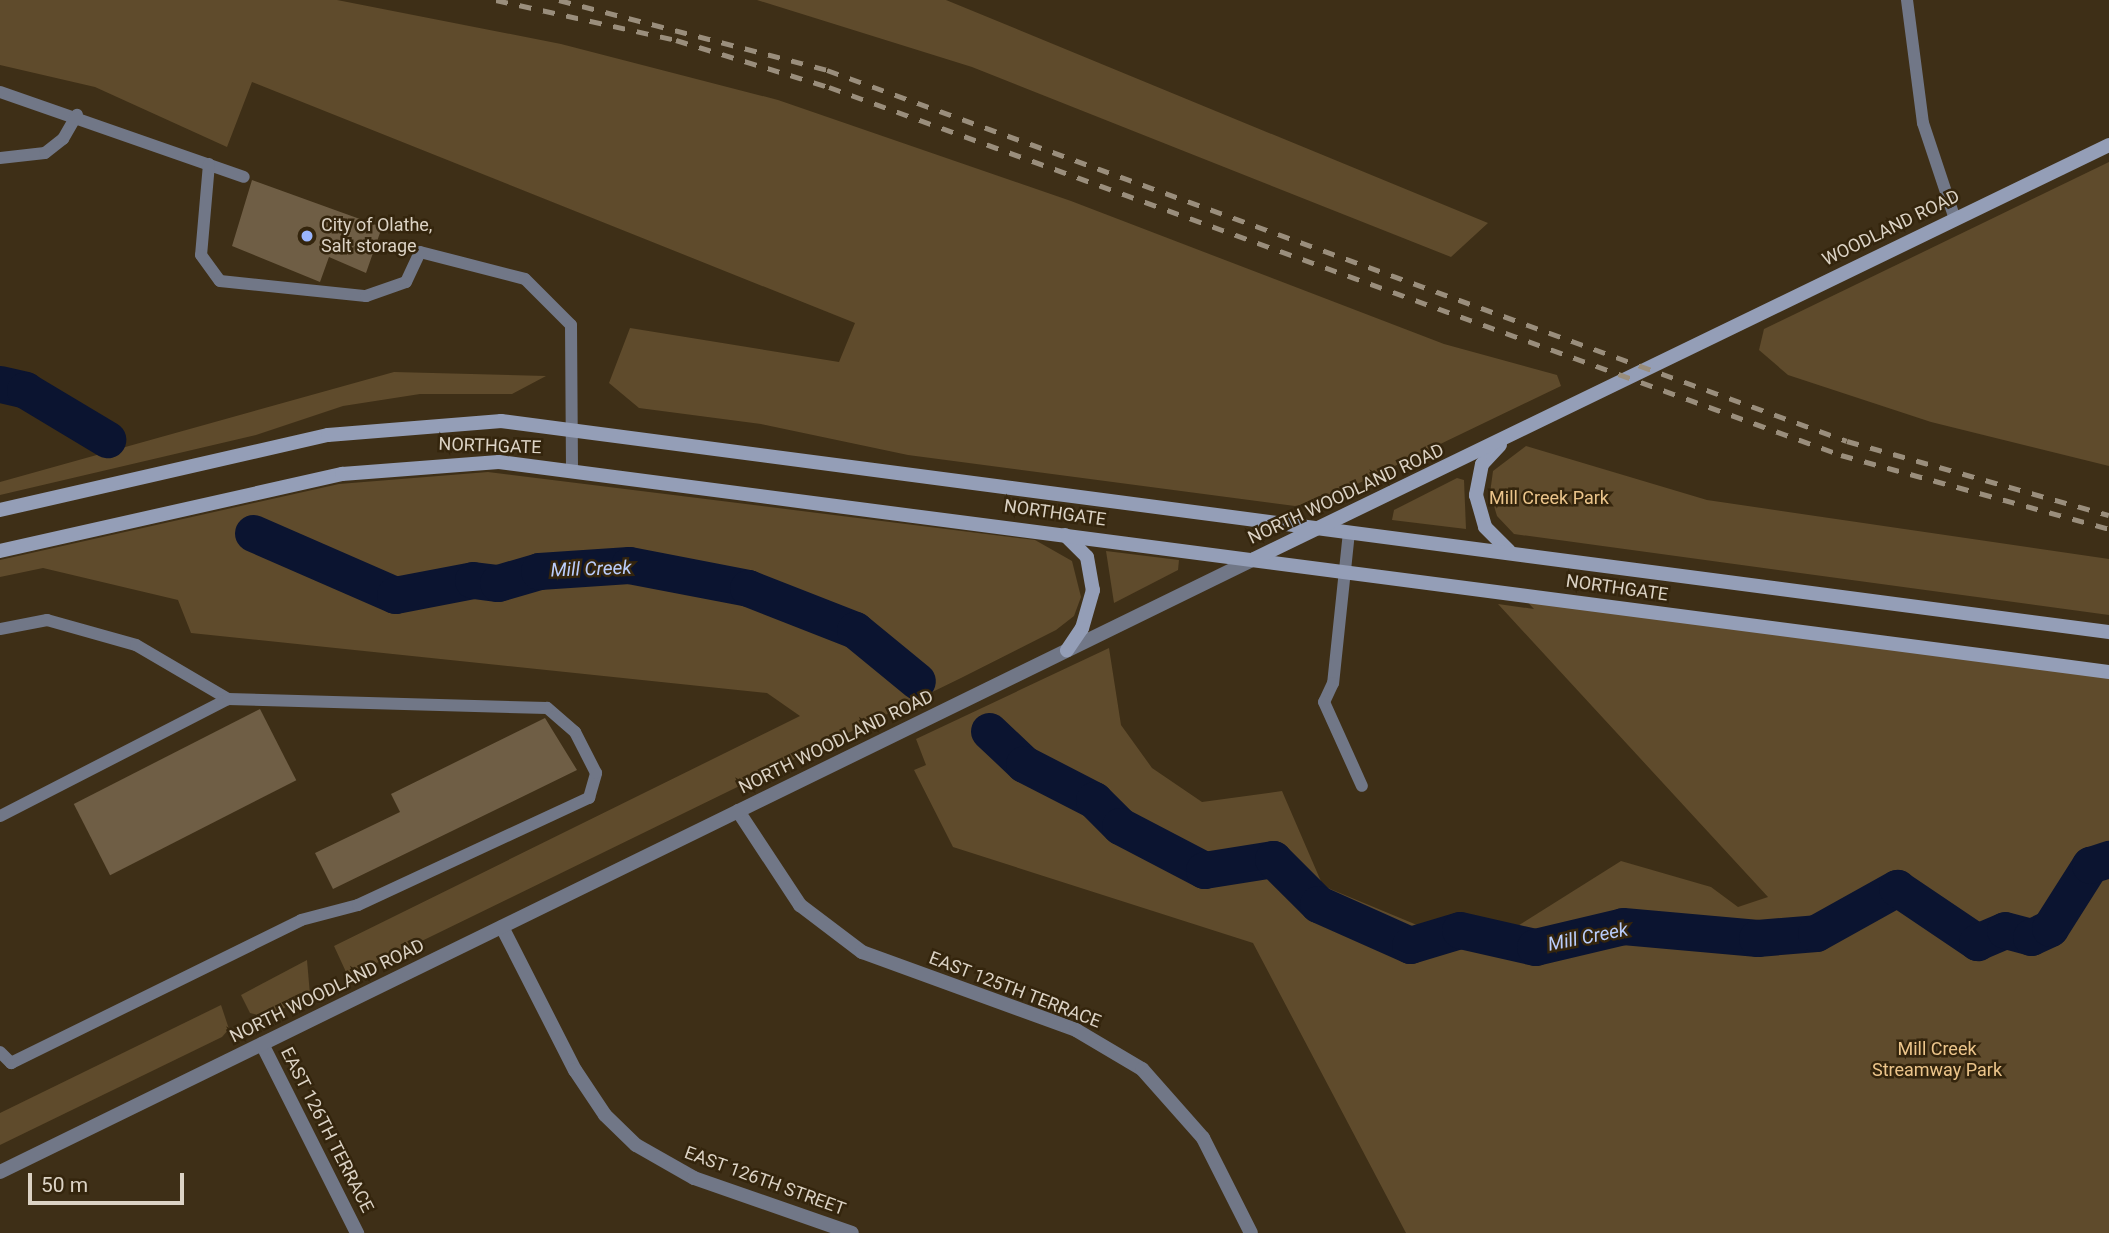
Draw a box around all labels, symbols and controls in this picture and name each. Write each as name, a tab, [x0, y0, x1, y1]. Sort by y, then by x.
street label: WOODLAND ROAD	[1819, 185, 1963, 271]
place label: City of Olathe, Salt storage	[321, 215, 432, 258]
marker: City of Olathe, Salt storage	[299, 228, 315, 244]
street label: NORTHGATE	[438, 433, 542, 459]
street label: NORTH WOODLAND ROAD	[1245, 439, 1447, 549]
park label: Mill Creek Park	[1489, 487, 1609, 509]
street label: NORTHGATE	[1002, 495, 1108, 531]
water label: Mill Creek	[550, 556, 632, 582]
street label: NORTHGATE	[1564, 570, 1670, 606]
street label: NORTH WOODLAND ROAD	[735, 685, 937, 799]
water label: Mill Creek	[1546, 918, 1630, 956]
street label: NORTH WOODLAND ROAD	[226, 934, 428, 1048]
street label: EAST 125TH TERRACE	[926, 947, 1104, 1033]
park label: Mill Creek Streamway Park	[1872, 1039, 2002, 1082]
street label: EAST 126TH TERRACE	[276, 1044, 378, 1216]
street label: EAST 126TH STREET	[681, 1142, 849, 1220]
scale bar	[32, 1160, 187, 1204]
text: 50 m	[41, 1173, 88, 1197]

